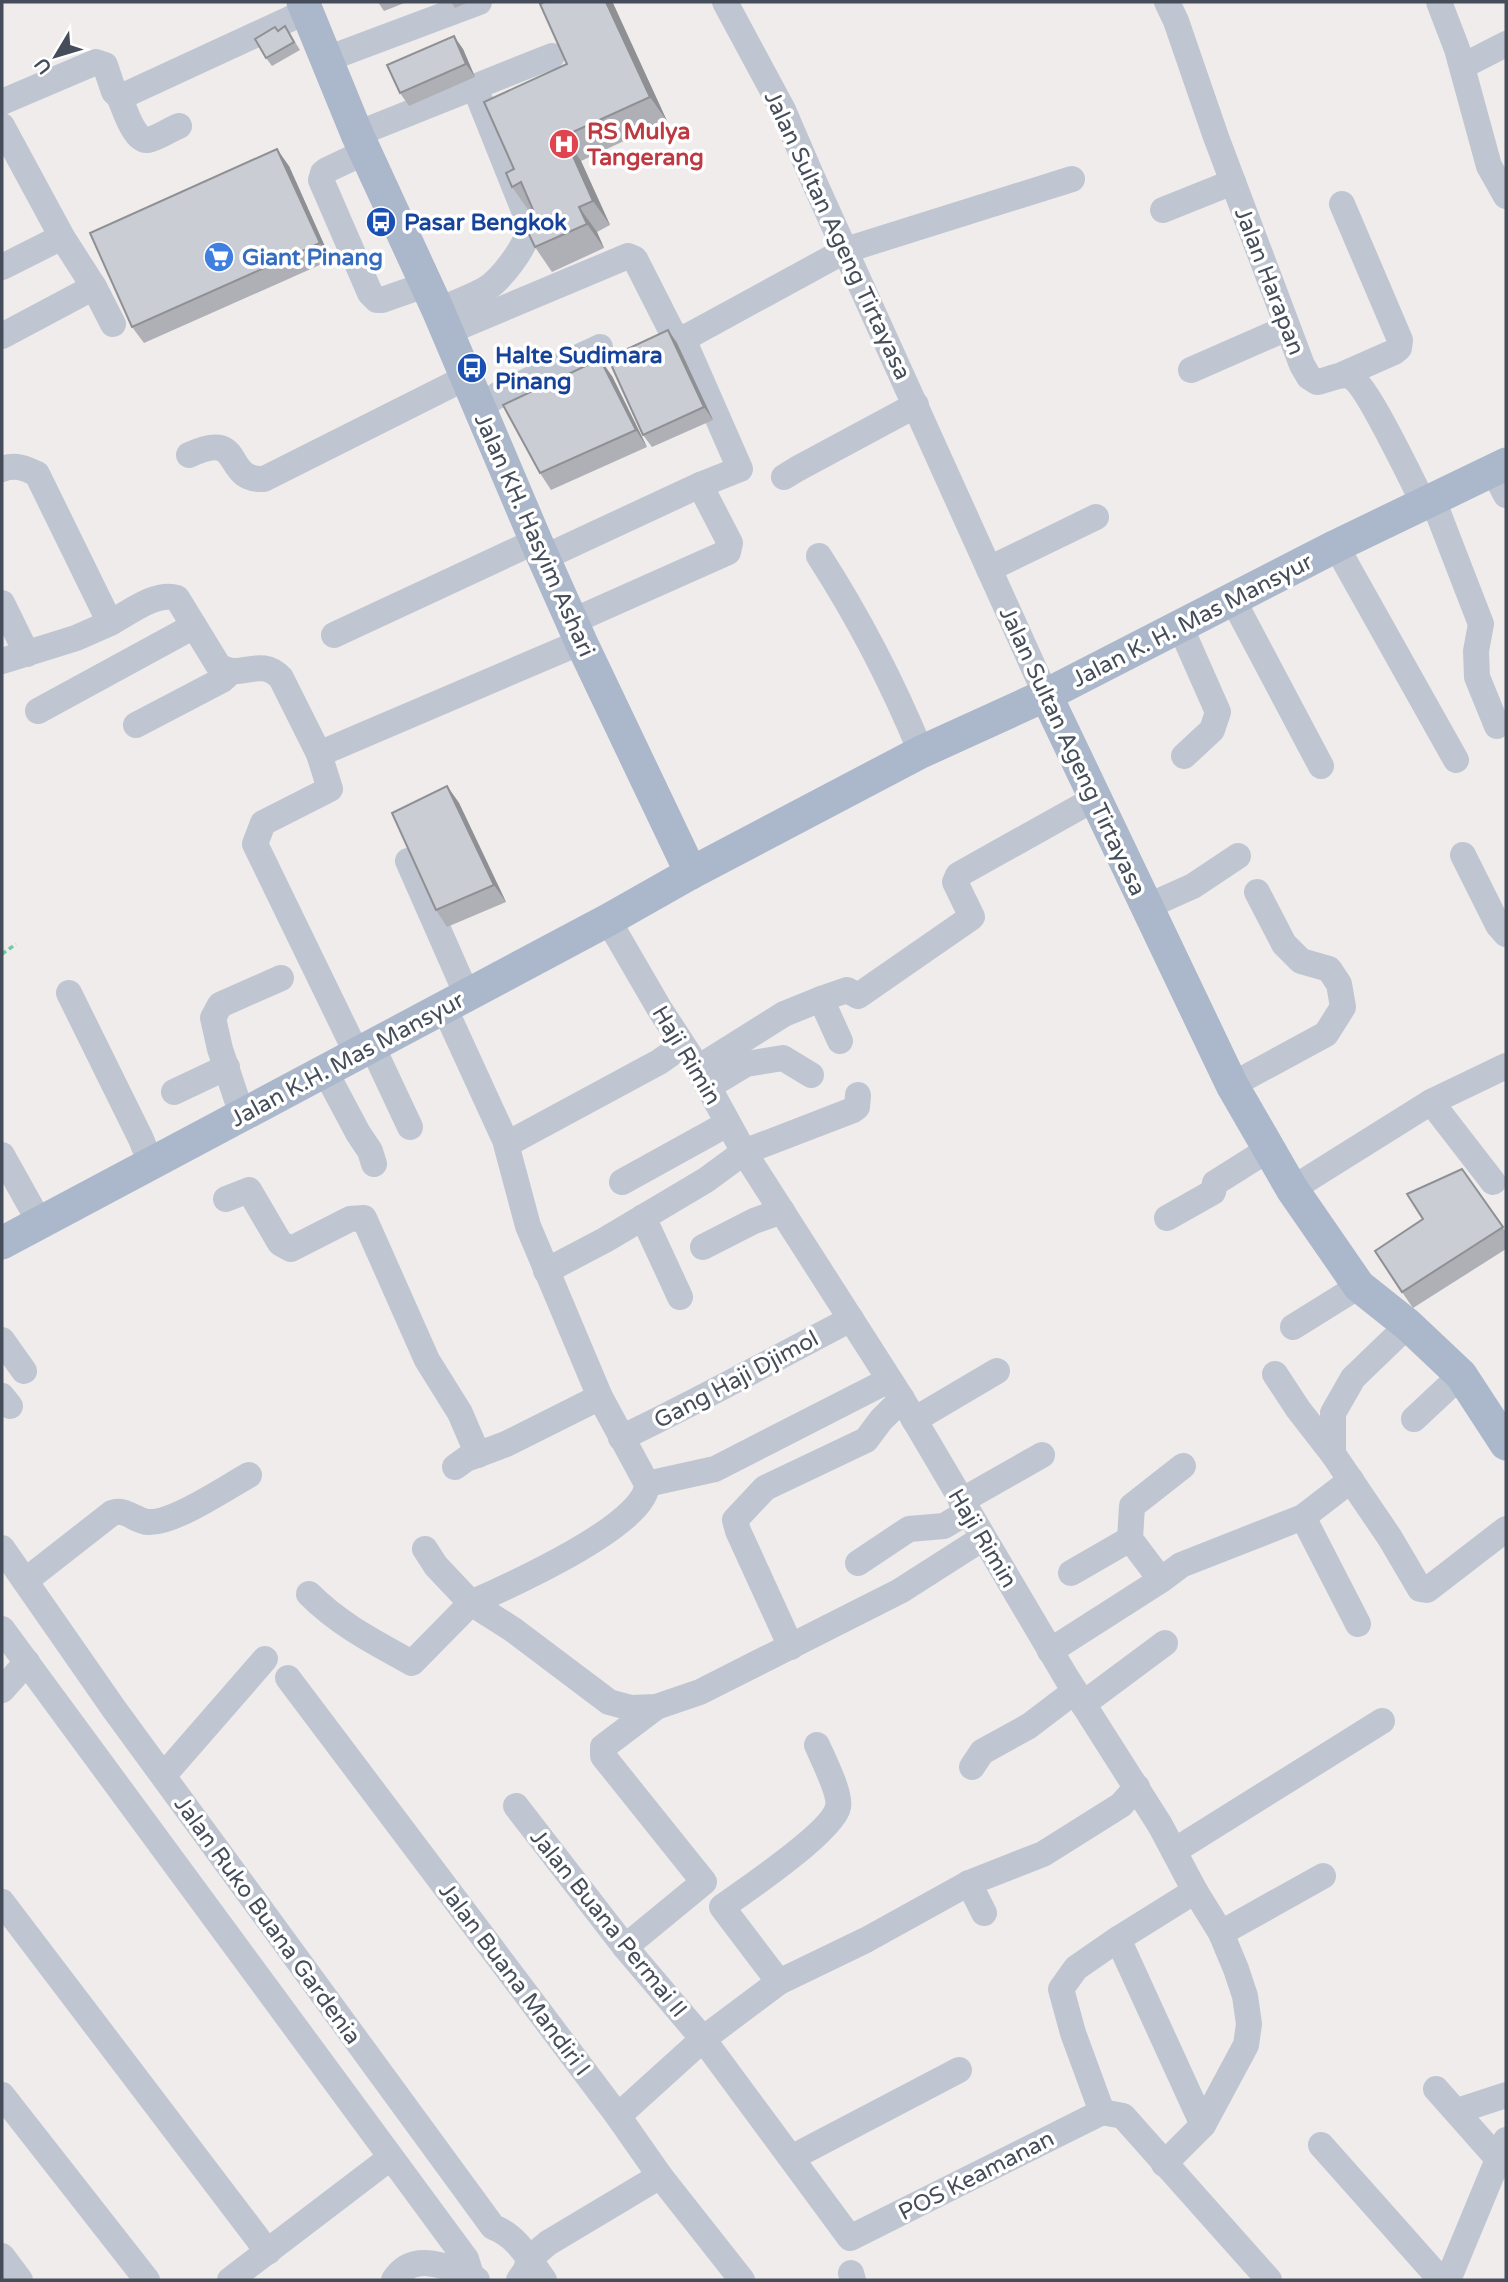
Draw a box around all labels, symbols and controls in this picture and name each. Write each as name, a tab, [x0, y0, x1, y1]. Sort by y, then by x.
north arrow	[21, 21, 91, 91]
text: U	[30, 53, 56, 78]
street label: Jalan Sultan Ageng Tirtayasa	[758, 87, 916, 384]
place label: RS Mulya Tangerang	[586, 118, 704, 172]
hospital icon: RS Mulya Tangerang	[547, 127, 581, 161]
street label: Jalan Harapan	[1228, 204, 1310, 359]
bus stop icon: Pasar Bengkok	[364, 205, 398, 239]
place label: Pasar Bengkok	[404, 209, 567, 237]
supermarket icon: Giant Pinang	[202, 240, 236, 274]
place label: Giant Pinang	[242, 244, 383, 272]
place label: Halte Sudimara Pinang	[495, 342, 663, 396]
bus stop icon: Halte Sudimara Pinang	[455, 351, 489, 385]
street label: Jalan KH. Hasyim Ashari	[468, 410, 600, 661]
street label: Jalan K. H. Mas Mansyur	[1067, 548, 1318, 694]
street label: Jalan Sultan Ageng Tirtayasa	[993, 603, 1151, 900]
street label: Jalan K.H. Mas Mansyur	[226, 986, 469, 1133]
street label: Haji Rimin	[646, 1001, 727, 1110]
street label: Gang Haji Djimol	[649, 1325, 823, 1435]
street label: Haji Rimin	[942, 1484, 1023, 1593]
street label: Jalan Ruko Buana Gardenia	[168, 1791, 367, 2050]
street label: Jalan Buana Permai II	[524, 1824, 693, 2023]
street label: Jalan Buana Mandiri I	[432, 1878, 596, 2082]
street label: POS Keamanan	[894, 2125, 1059, 2227]

